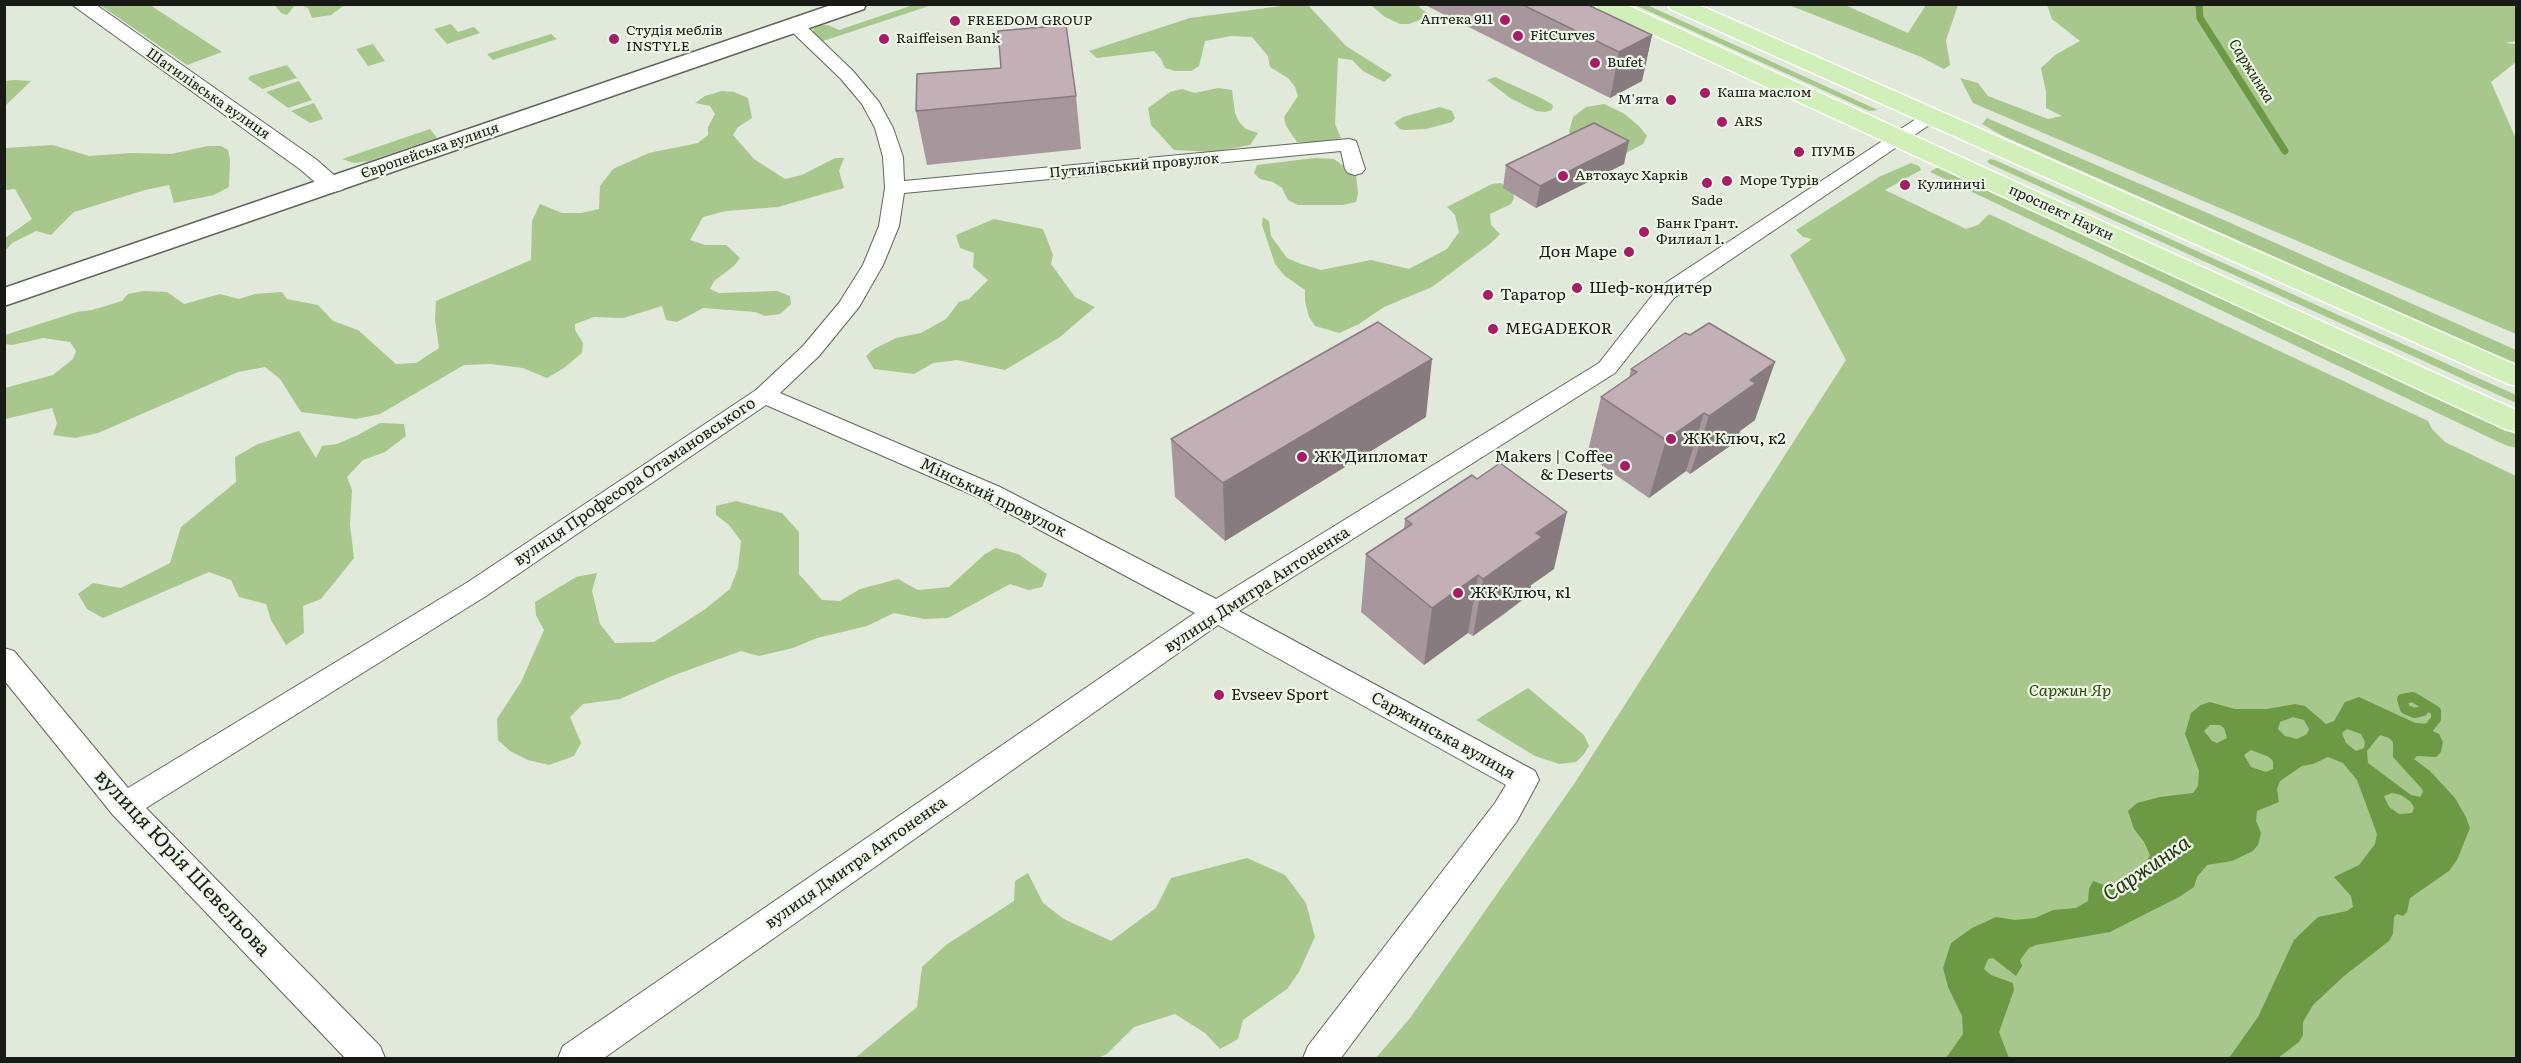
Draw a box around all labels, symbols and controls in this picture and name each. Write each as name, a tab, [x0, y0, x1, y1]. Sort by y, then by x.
place label: Аптека 911	[1420, 12, 1493, 28]
place label: FREEDOM GROUP	[967, 13, 1092, 29]
marker: Аптека 911	[1498, 13, 1512, 27]
marker: FREEDOM GROUP	[948, 14, 962, 28]
place label: Студія меблів INSTYLE	[626, 23, 723, 56]
place label: FitCurves	[1530, 28, 1595, 44]
marker: FitCurves	[1511, 29, 1525, 43]
place label: Raiffeisen Bank	[896, 31, 1000, 47]
marker: Студія меблів INSTYLE	[607, 32, 621, 46]
marker: Raiffeisen Bank	[877, 32, 891, 46]
water label: Саржинка	[2224, 36, 2278, 106]
street label: Шатилівська вулиця	[143, 45, 273, 143]
place label: Bufet	[1607, 55, 1643, 71]
marker: Bufet	[1588, 56, 1602, 70]
place label: Каша маслом	[1717, 85, 1811, 101]
marker: Каша маслом	[1698, 86, 1712, 100]
place label: М'ята	[1618, 92, 1659, 108]
marker: М'ята	[1664, 93, 1678, 107]
place label: ARS	[1734, 114, 1763, 130]
marker: ARS	[1715, 115, 1729, 129]
street label: Європейська вулиця	[359, 119, 501, 183]
place label: ПУМБ	[1811, 144, 1855, 160]
marker: ПУМБ	[1792, 145, 1806, 159]
street label: Путилівський провулок	[1048, 150, 1220, 182]
place label: Автохаус Харків	[1575, 168, 1688, 184]
marker: Автохаус Харків	[1556, 169, 1570, 183]
place label: Море Турів	[1739, 173, 1819, 189]
marker: Море Турів	[1720, 174, 1734, 188]
marker: Sade	[1700, 176, 1714, 190]
place label: Кулиничі	[1917, 177, 1985, 193]
marker: Кулиничі	[1898, 178, 1912, 192]
street label: проспект Науки	[2006, 181, 2116, 245]
place label: Sade	[1691, 193, 1723, 209]
place label: Банк Грант. Филиал 1.	[1656, 216, 1739, 249]
marker: Банк Грант. Филиал 1.	[1637, 225, 1651, 239]
place label: Дон Маре	[1540, 242, 1617, 262]
marker: Дон Маре	[1622, 245, 1636, 259]
place label: Шеф-кондитер	[1589, 278, 1712, 298]
marker: Шеф-кондитер	[1570, 281, 1584, 295]
place label: Таратор	[1500, 285, 1566, 305]
marker: Таратор	[1481, 288, 1495, 302]
place label: MEGADEKOR	[1505, 319, 1613, 339]
marker: MEGADEKOR	[1486, 322, 1500, 336]
street label: вулиця Професора Отамановського	[510, 394, 760, 570]
place label: ЖК Ключ, к2	[1683, 429, 1786, 449]
marker: ЖК Ключ, к2	[1664, 432, 1678, 446]
place label: ЖК Дипломат	[1314, 447, 1428, 467]
place label: Makers | Coffee & Deserts	[1494, 447, 1613, 485]
marker: ЖК Дипломат	[1295, 450, 1309, 464]
street label: Мінський провулок	[917, 454, 1069, 542]
marker: Makers | Coffee & Deserts	[1618, 459, 1632, 473]
street label: вулиця Дмитра Антоненка	[1161, 523, 1353, 657]
place label: ЖК Ключ, к1	[1470, 583, 1571, 603]
marker: ЖК Ключ, к1	[1451, 586, 1465, 600]
park label: Саржин Яр	[2029, 681, 2111, 701]
place label: Evseev Sport	[1231, 685, 1329, 705]
marker: Evseev Sport	[1212, 688, 1226, 702]
street label: Саржинська вулиця	[1368, 688, 1518, 784]
street label: вулиця Юрія Шевельова	[89, 765, 275, 961]
street label: вулиця Дмитра Антоненка	[761, 793, 951, 933]
water label: Саржинка	[2098, 831, 2196, 907]

